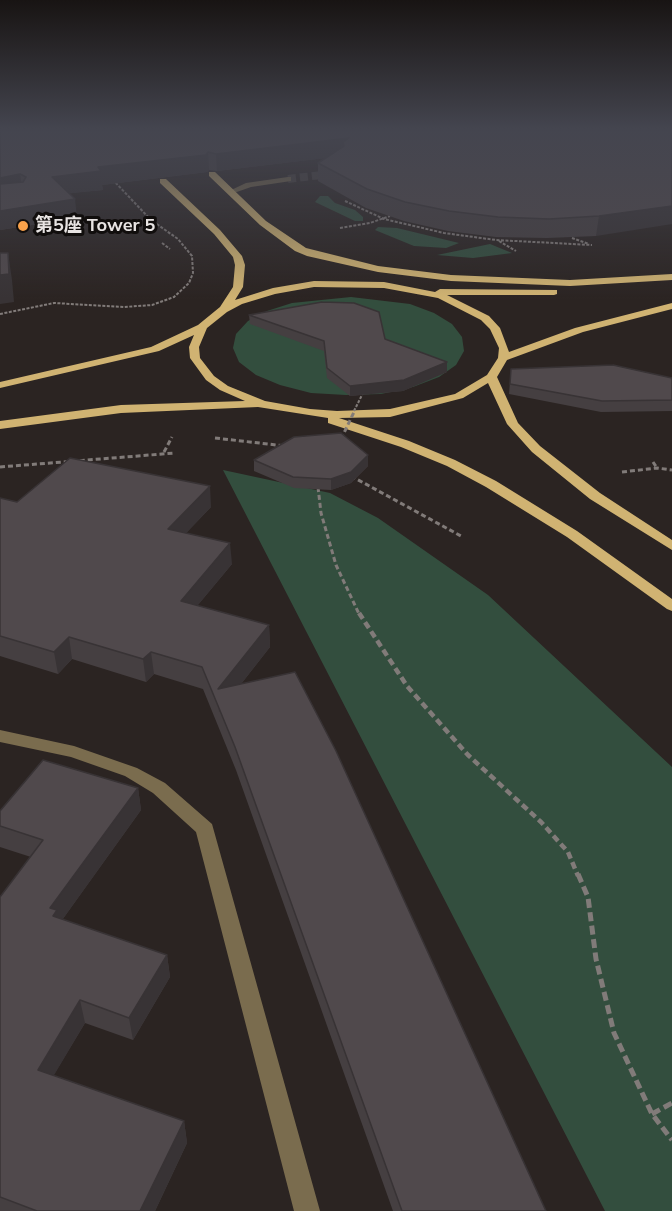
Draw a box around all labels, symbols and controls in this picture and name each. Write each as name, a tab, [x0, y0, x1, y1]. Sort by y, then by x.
place label: 第5座 Tower 5	[35, 215, 155, 237]
marker: 第5座 Tower 5	[16, 219, 30, 233]

